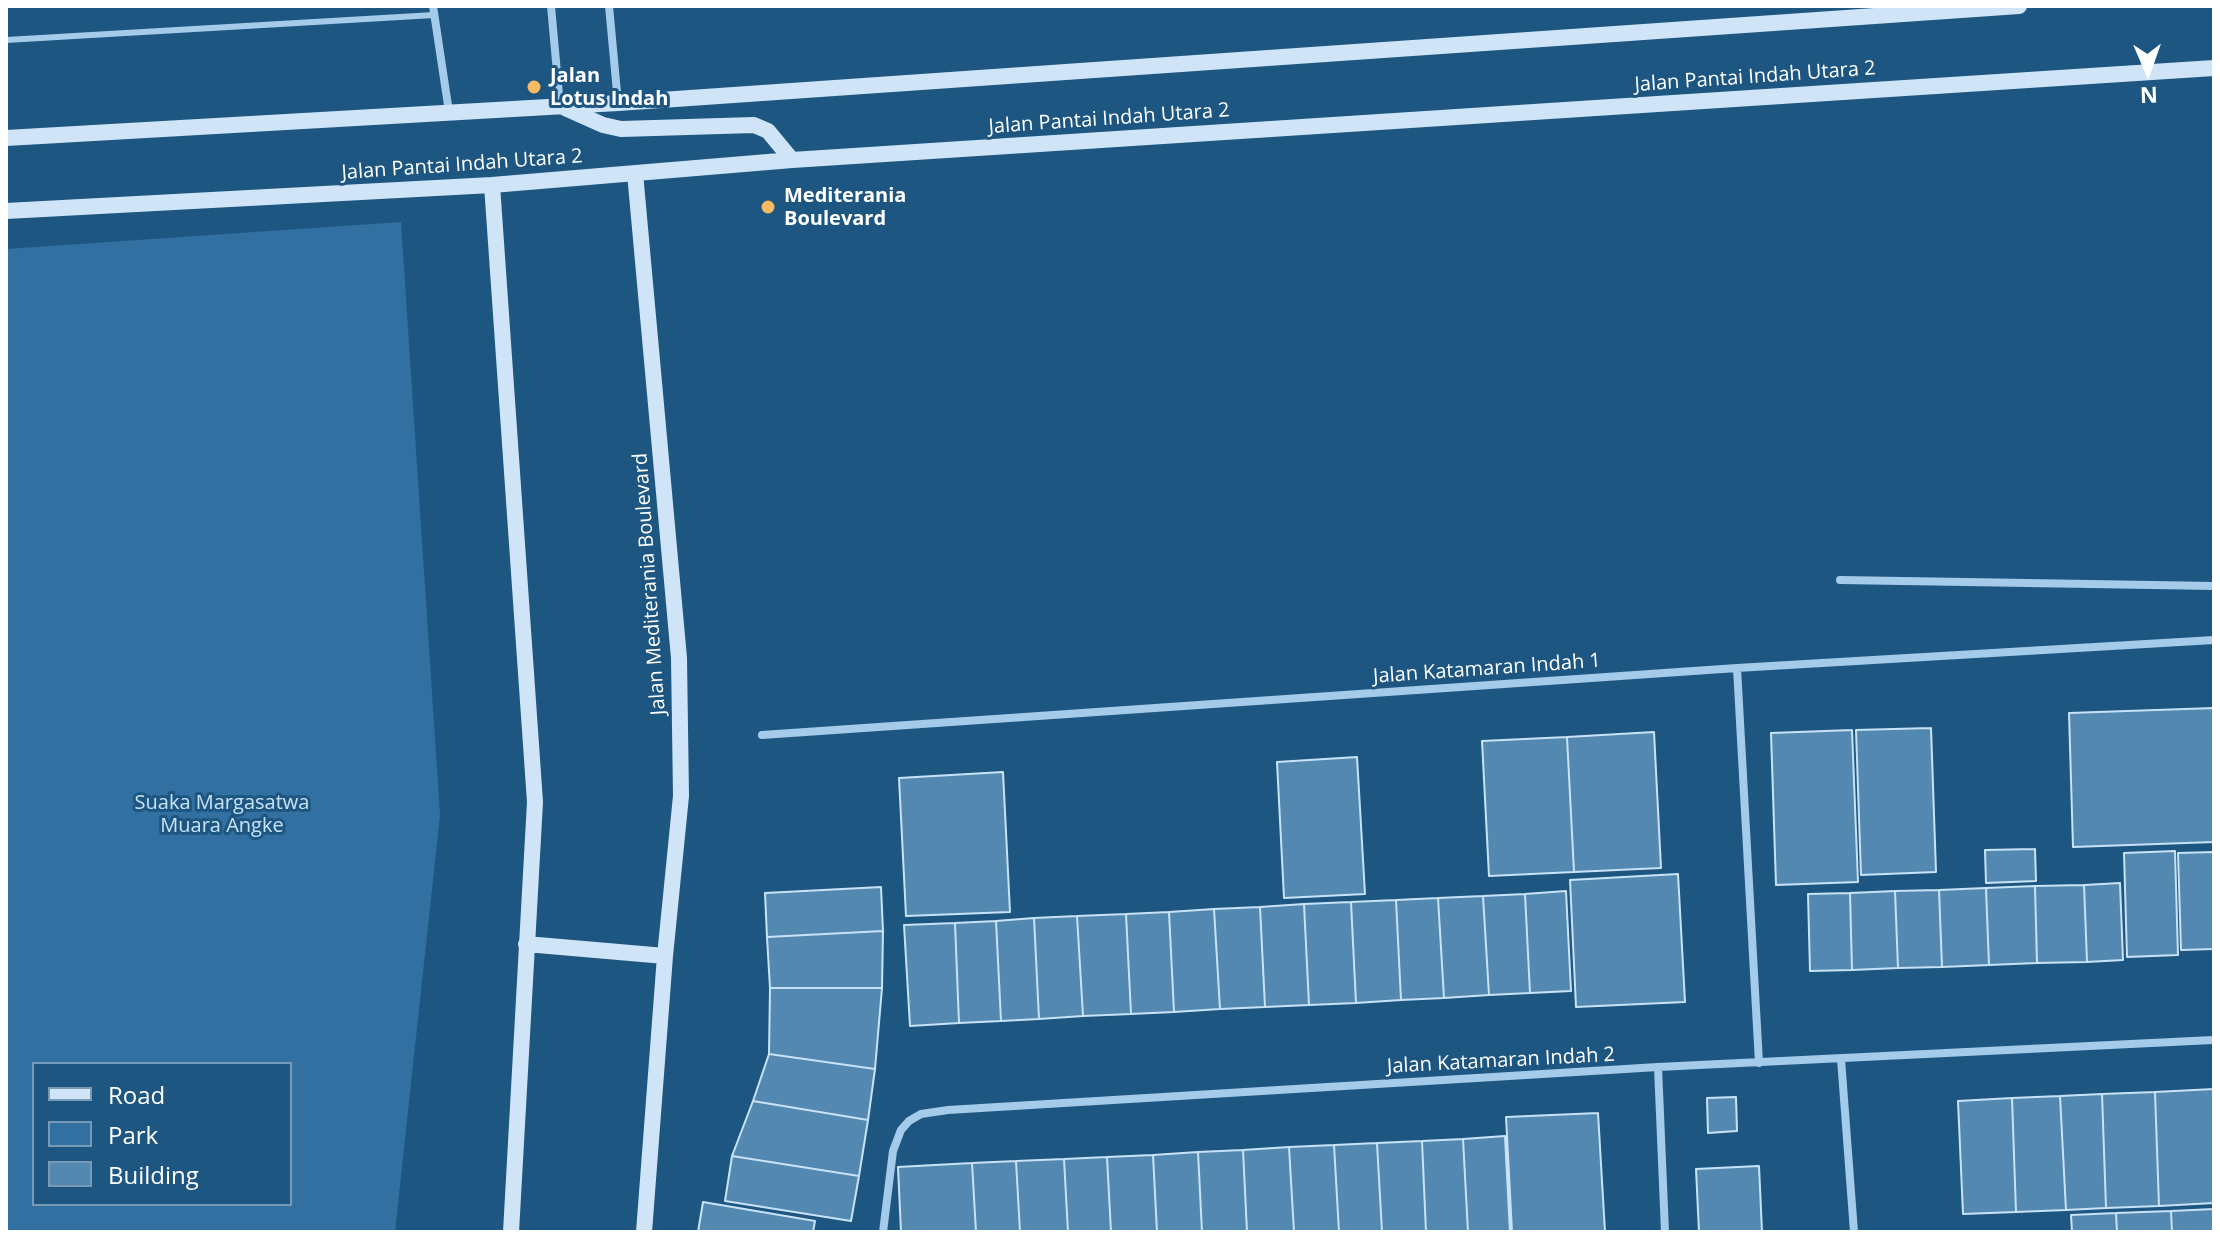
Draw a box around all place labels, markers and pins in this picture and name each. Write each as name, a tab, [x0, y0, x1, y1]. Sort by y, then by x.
place label: Jalan Lotus Indah	[550, 64, 668, 111]
marker: Jalan Lotus Indah	[525, 78, 543, 96]
place label: Mediterania Boulevard	[784, 184, 906, 231]
marker: Mediterania Boulevard	[759, 198, 777, 216]

